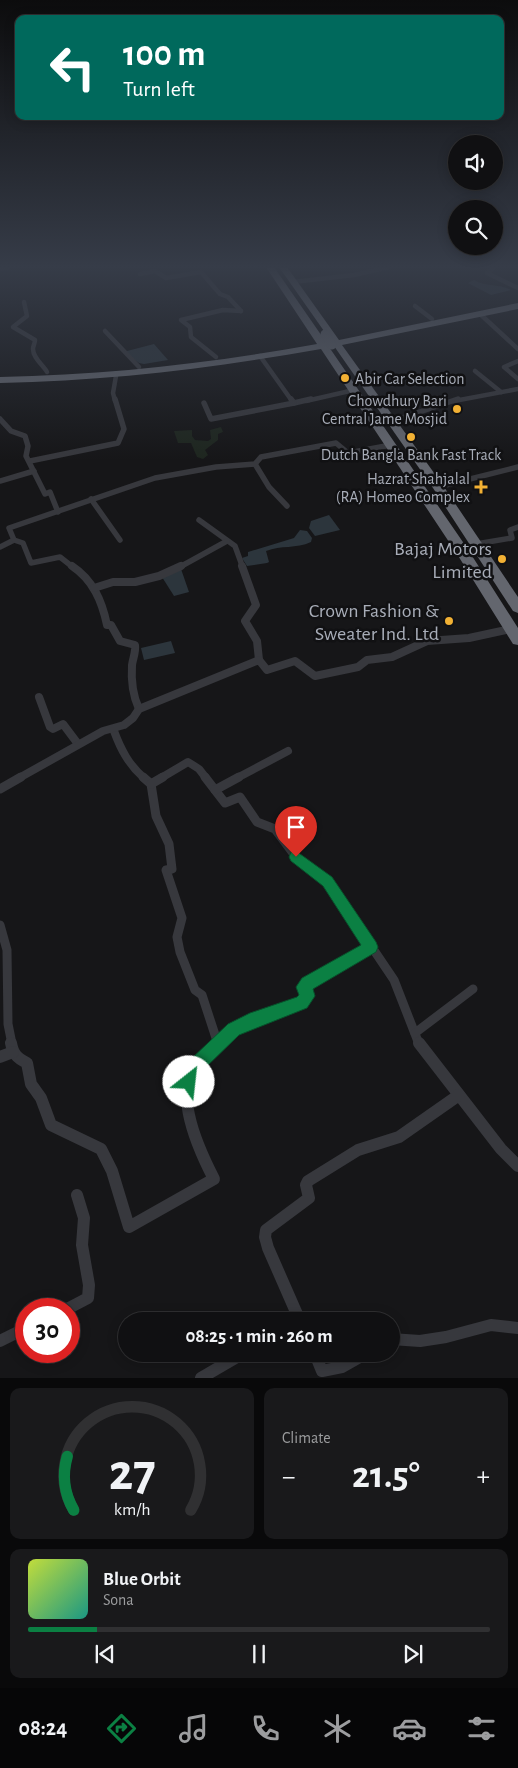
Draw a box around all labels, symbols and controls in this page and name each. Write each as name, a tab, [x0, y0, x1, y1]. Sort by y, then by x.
icon: left	[40, 35, 105, 100]
text: 100 m	[123, 37, 206, 72]
text: Turn left	[123, 78, 195, 100]
map controls	[448, 135, 503, 255]
button: sound	[448, 135, 503, 190]
button: search	[448, 200, 503, 255]
place label: Abir Car Selection	[355, 371, 465, 387]
marker: Abir Car Selection	[339, 372, 351, 384]
place label: Chowdhury Bari Central Jame Mosjid	[322, 393, 447, 428]
marker: Chowdhury Bari Central Jame Mosjid	[451, 403, 463, 415]
marker: Dutch Bangla Bank Fast Track	[405, 431, 417, 443]
place label: Dutch Bangla Bank Fast Track	[321, 447, 502, 463]
place label: Hazrat Shahjalal (RA) Homeo Complex	[336, 471, 470, 505]
marker: Hazrat Shahjalal (RA) Homeo Complex	[474, 480, 488, 494]
place label: Bajaj Motors Limited	[394, 539, 492, 582]
marker: Bajaj Motors Limited	[496, 553, 508, 565]
place label: Crown Fashion & Sweater Ind. Ltd	[309, 601, 439, 644]
marker: Crown Fashion & Sweater Ind. Ltd	[443, 615, 455, 627]
pin	[275, 806, 317, 857]
icon: arrive	[282, 813, 310, 841]
position arrow	[162, 1055, 214, 1107]
speed limit sign: 30	[15, 1298, 80, 1363]
text: 08:25 · 1 min · 260 m	[185, 1327, 333, 1346]
text: Climate	[282, 1430, 331, 1446]
text: 27	[109, 1447, 155, 1499]
text: 21.5°	[352, 1457, 420, 1495]
text: −	[282, 1463, 295, 1491]
text: +	[477, 1463, 490, 1491]
text: km/h	[114, 1501, 150, 1519]
text: Blue Orbit	[103, 1570, 181, 1589]
text: Sona	[103, 1592, 134, 1608]
icon: previous	[91, 1640, 119, 1668]
icon: pause	[245, 1640, 273, 1668]
icon: next	[399, 1640, 427, 1668]
icon: directions	[104, 1711, 139, 1746]
icon: music	[176, 1711, 211, 1746]
icon: phone	[248, 1711, 283, 1746]
icon: climate	[320, 1711, 355, 1746]
icon: car	[392, 1711, 427, 1746]
icon: filters	[464, 1711, 499, 1746]
text: 08:24	[19, 1717, 67, 1739]

